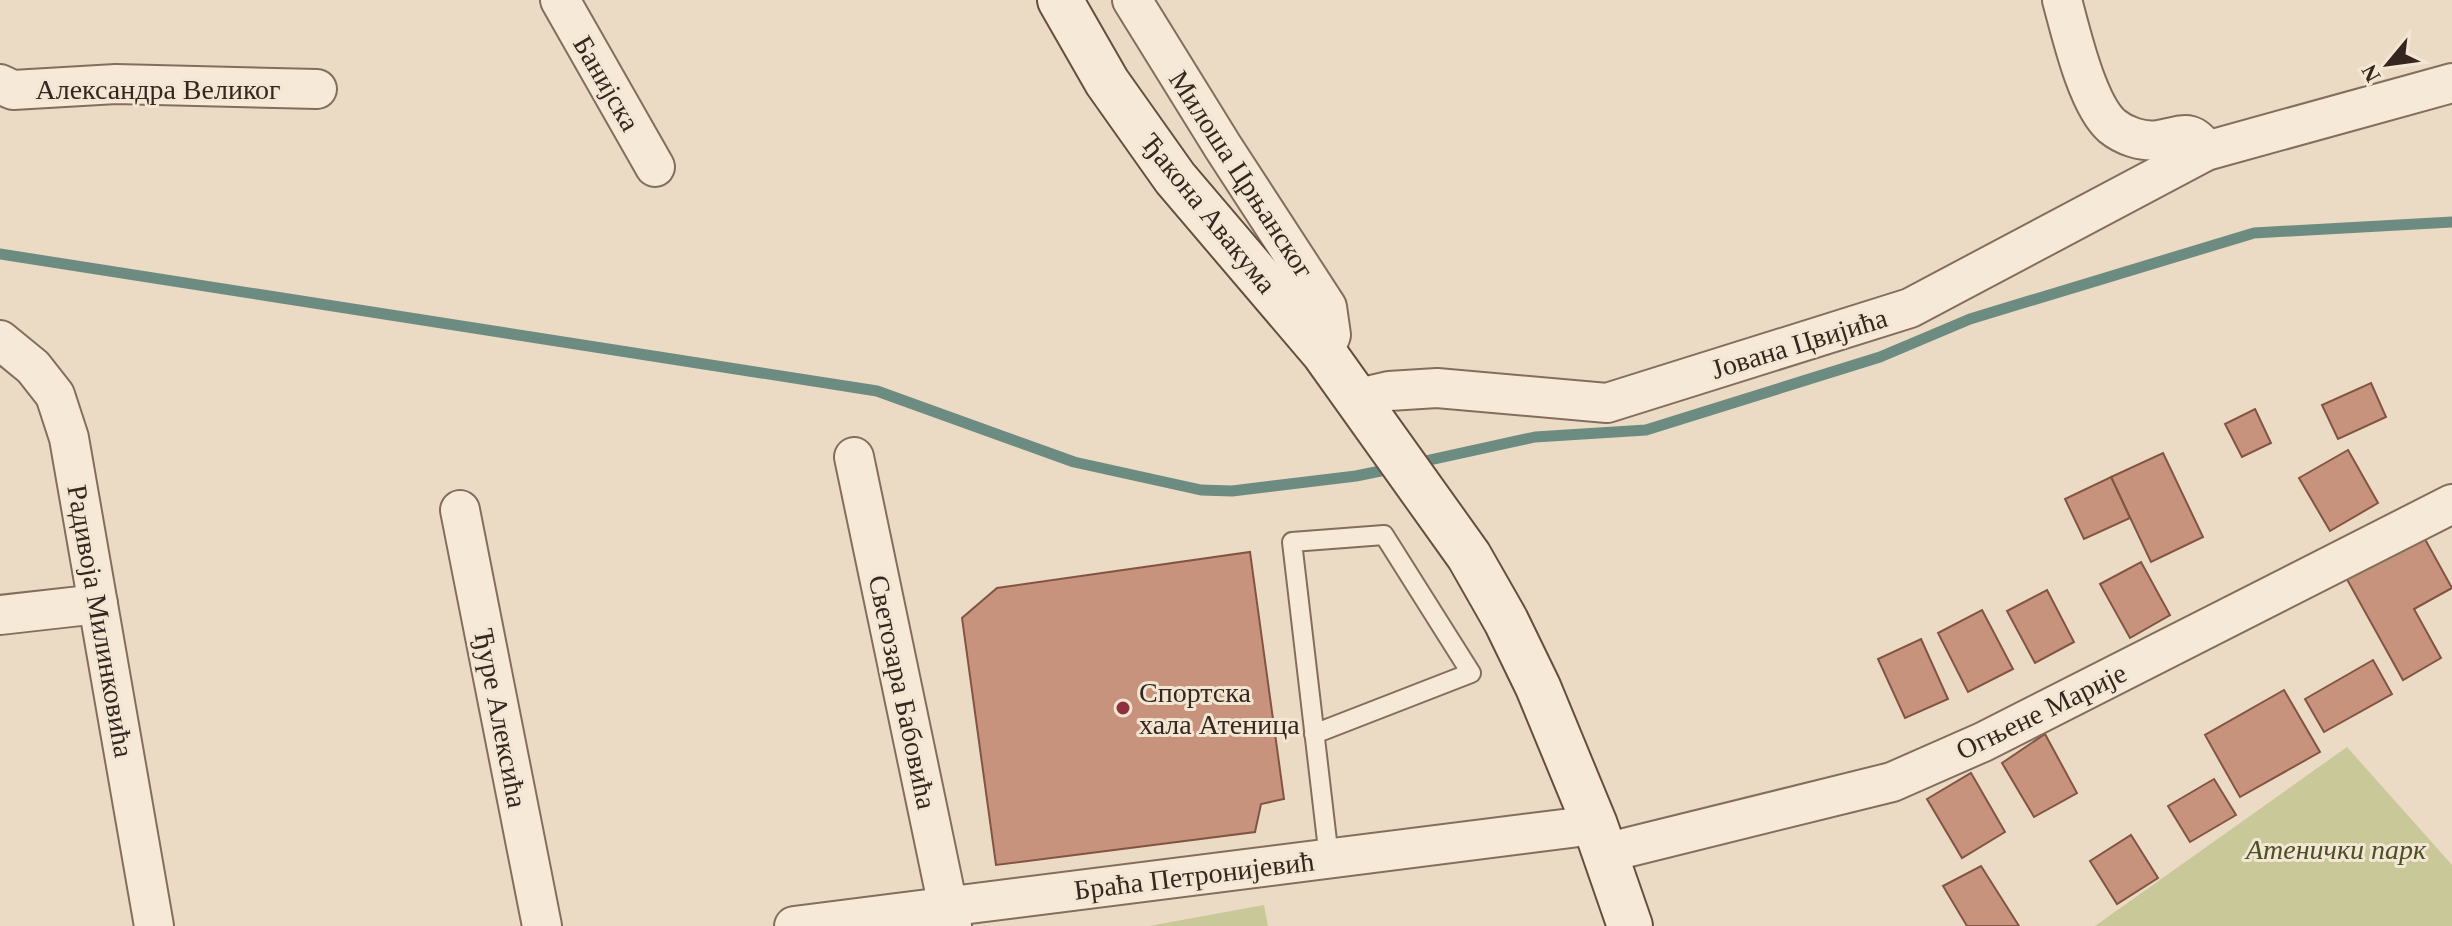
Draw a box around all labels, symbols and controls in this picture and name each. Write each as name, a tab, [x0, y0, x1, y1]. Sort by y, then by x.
north arrow	[2348, 24, 2428, 104]
street label: Банијска	[567, 30, 646, 137]
text: N	[2356, 60, 2386, 86]
street label: Милоша Црњанског	[1163, 65, 1320, 284]
street label: Александра Великог	[35, 74, 281, 105]
street label: Ђакона Авакума	[1135, 127, 1283, 300]
street label: Јована Цвијића	[1707, 302, 1891, 385]
street label: Радивоја Милинковића	[61, 482, 140, 760]
street label: Светозара Бабовића	[863, 572, 943, 812]
street label: Ђуре Алексића	[468, 626, 533, 811]
street label: Огњене Марије	[1951, 657, 2131, 766]
place label: Спортска хала Атеница	[1139, 677, 1300, 740]
marker: Спортска хала Атеница	[1114, 699, 1132, 717]
park label: Атенички парк	[2244, 834, 2427, 865]
street label: Браћа Петронијевић	[1072, 845, 1316, 906]

